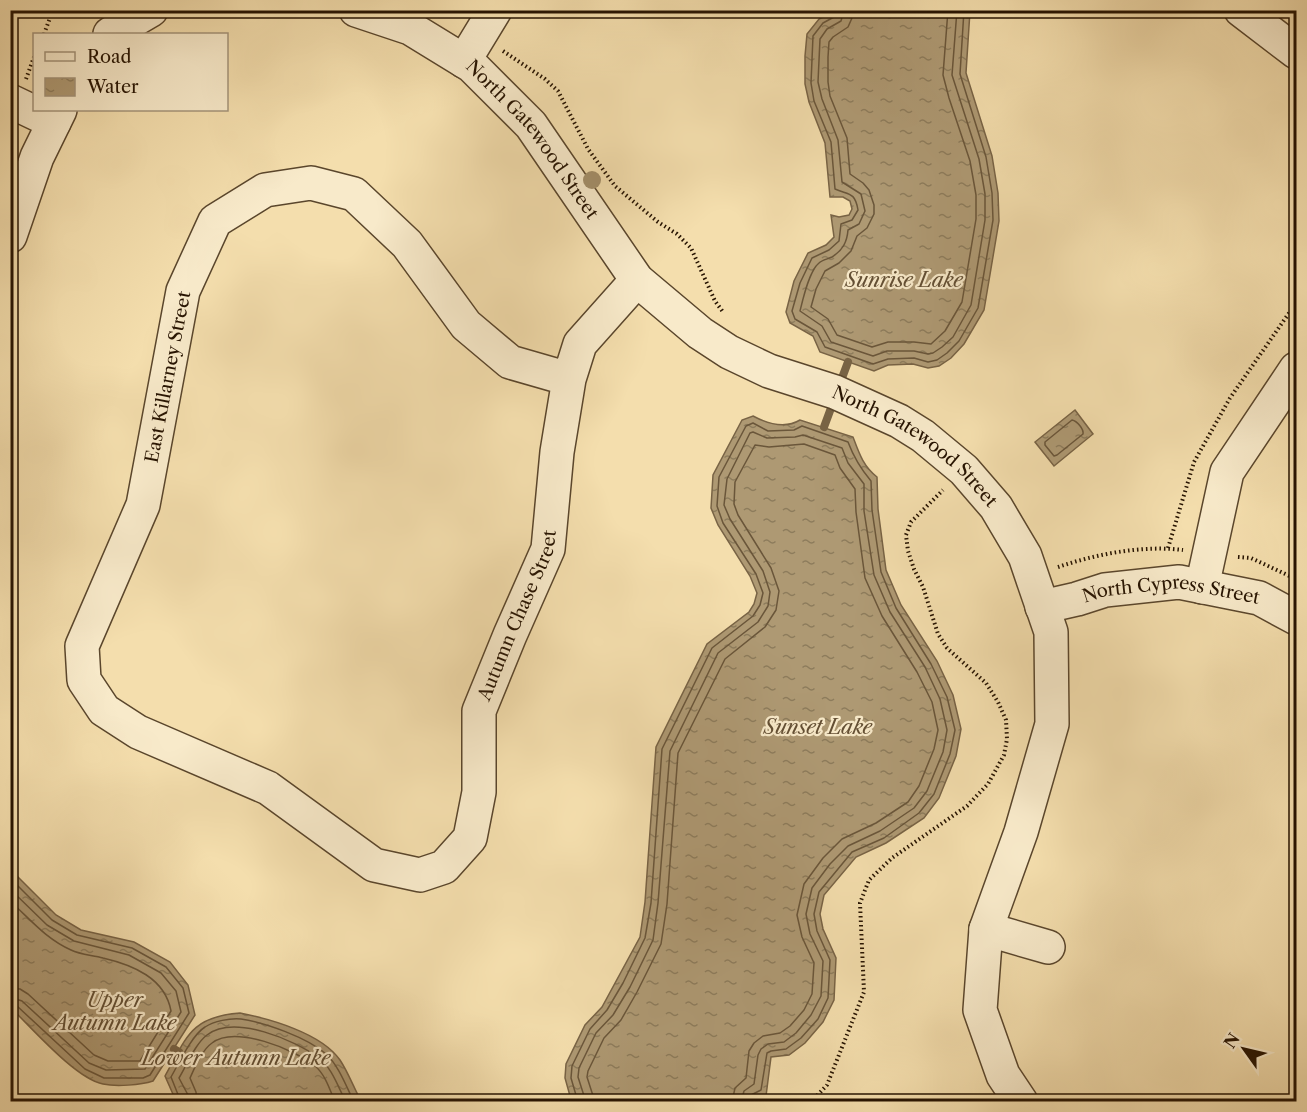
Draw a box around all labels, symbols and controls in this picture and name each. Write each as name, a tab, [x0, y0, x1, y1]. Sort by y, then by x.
legend	[33, 33, 228, 111]
text: Road	[87, 46, 132, 68]
street label: North Gatewood Street	[461, 55, 603, 224]
text: Water	[86, 76, 139, 98]
water label: Sunrise Lake	[844, 268, 964, 292]
street label: East Killarney Street	[141, 289, 196, 465]
street label: North Gatewood Street	[829, 381, 1002, 512]
street label: Autumn Chase Street	[473, 528, 561, 705]
street label: North Cypress Street	[1080, 571, 1262, 609]
water label: Sunset Lake	[763, 715, 874, 739]
water label: Upper Autumn Lake	[51, 988, 178, 1035]
north arrow	[1214, 1019, 1274, 1079]
text: N	[1219, 1029, 1244, 1052]
water label: Lower Autumn Lake	[139, 1046, 332, 1070]

